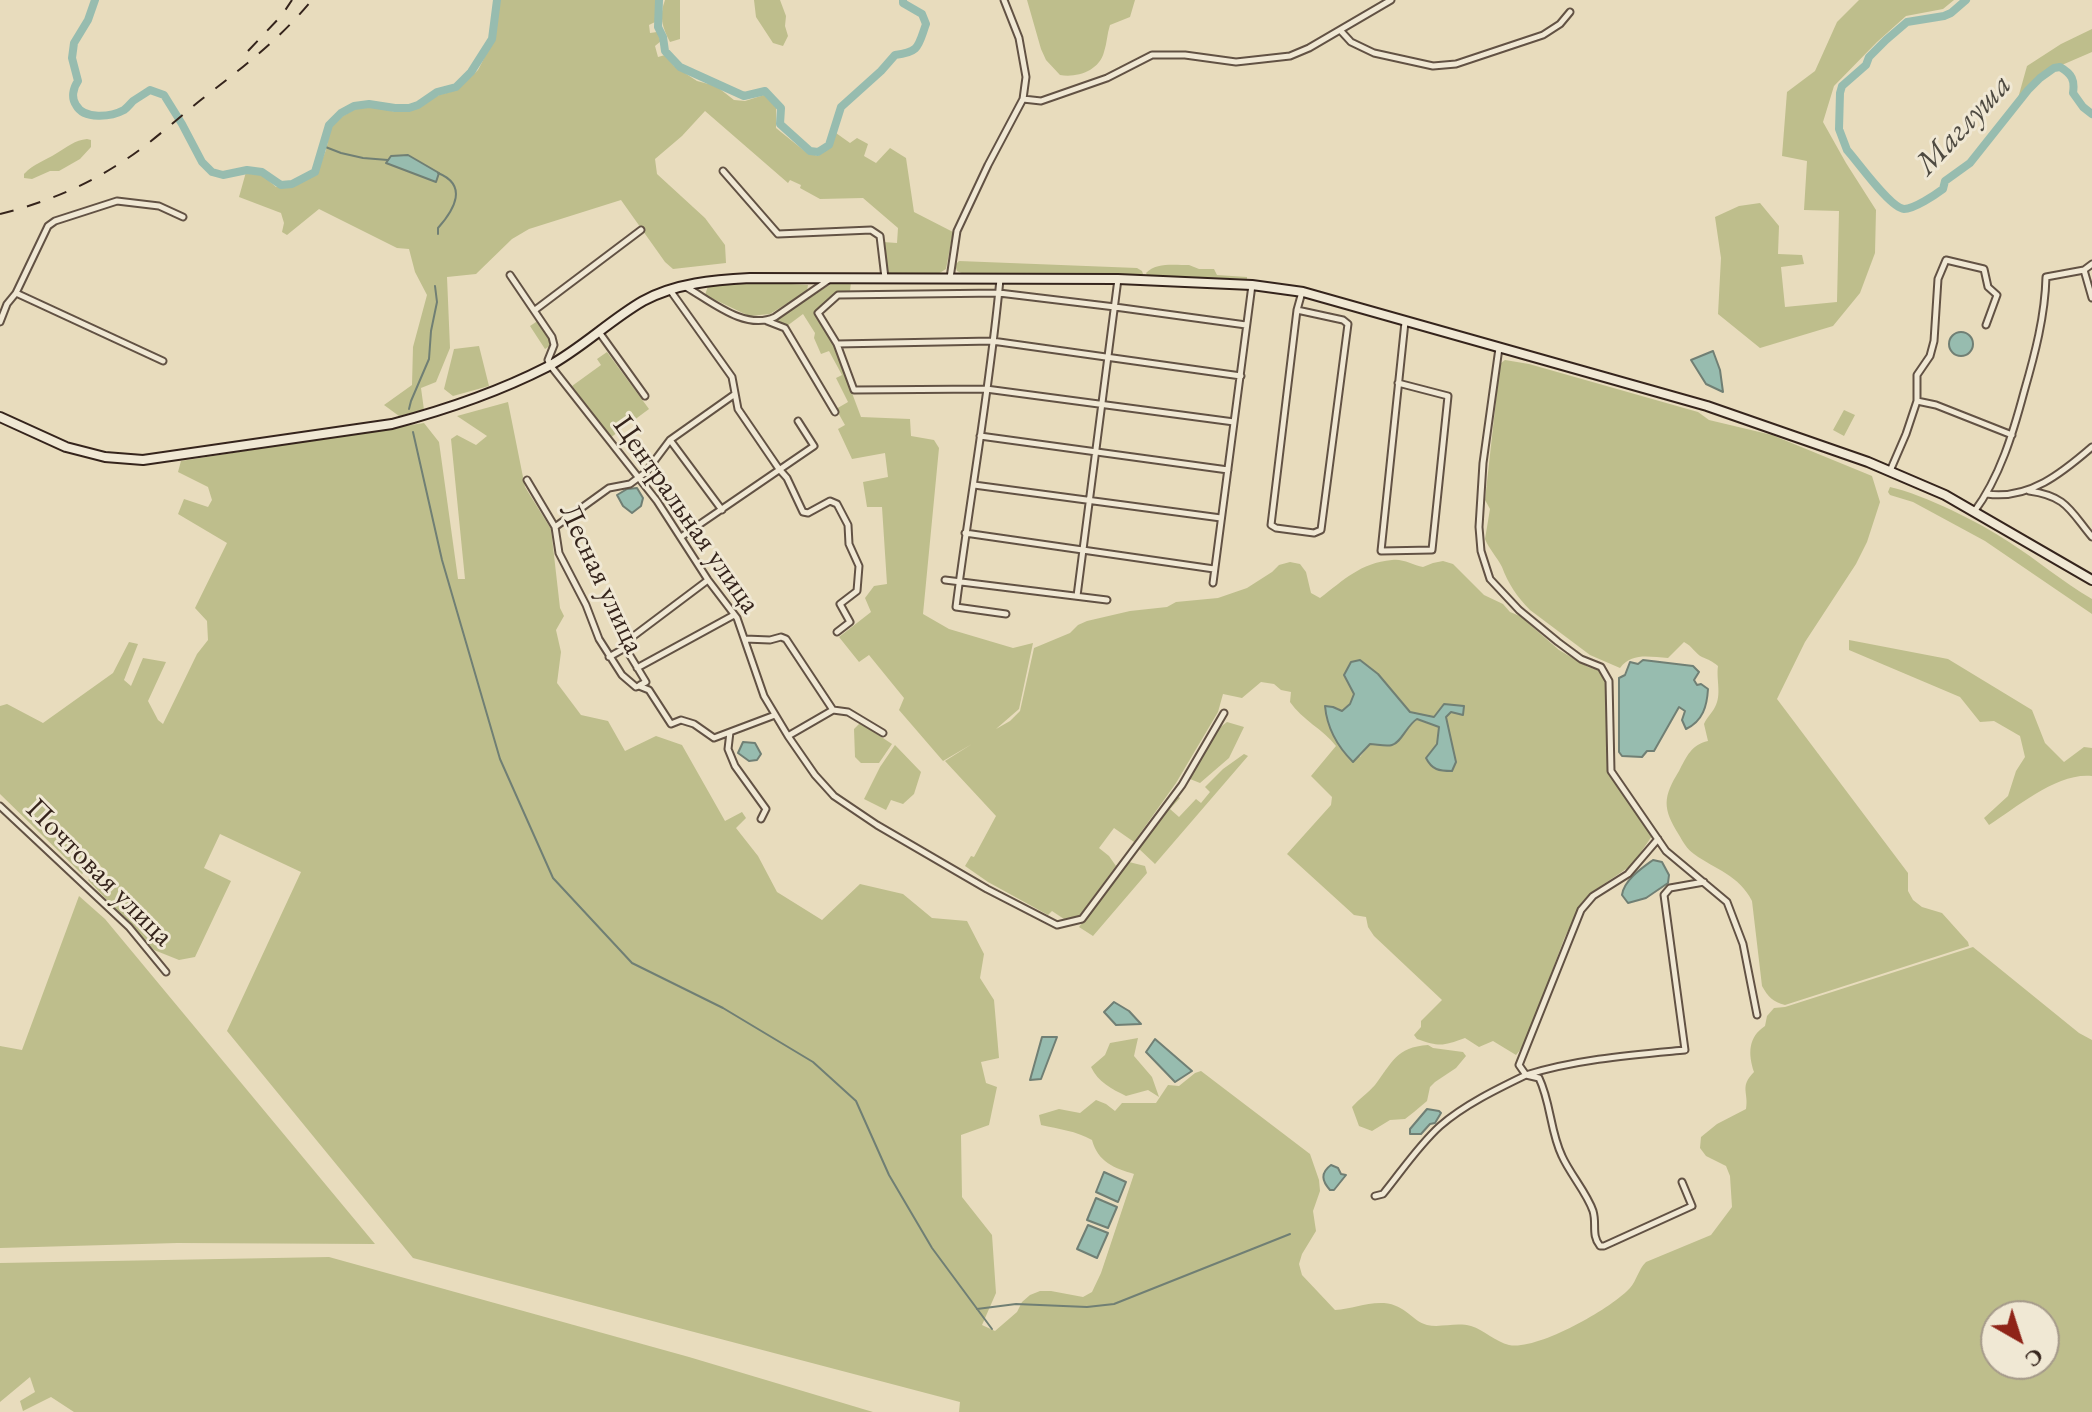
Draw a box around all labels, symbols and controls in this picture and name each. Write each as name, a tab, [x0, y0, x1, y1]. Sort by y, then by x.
water label: Маглуша	[1908, 67, 2020, 183]
street label: Центральная улица	[604, 409, 768, 621]
street label: Лесная улица	[551, 498, 651, 660]
street label: Почтовая улица	[18, 792, 180, 954]
north arrow	[1980, 1300, 2060, 1380]
text: С	[2019, 1341, 2049, 1374]

